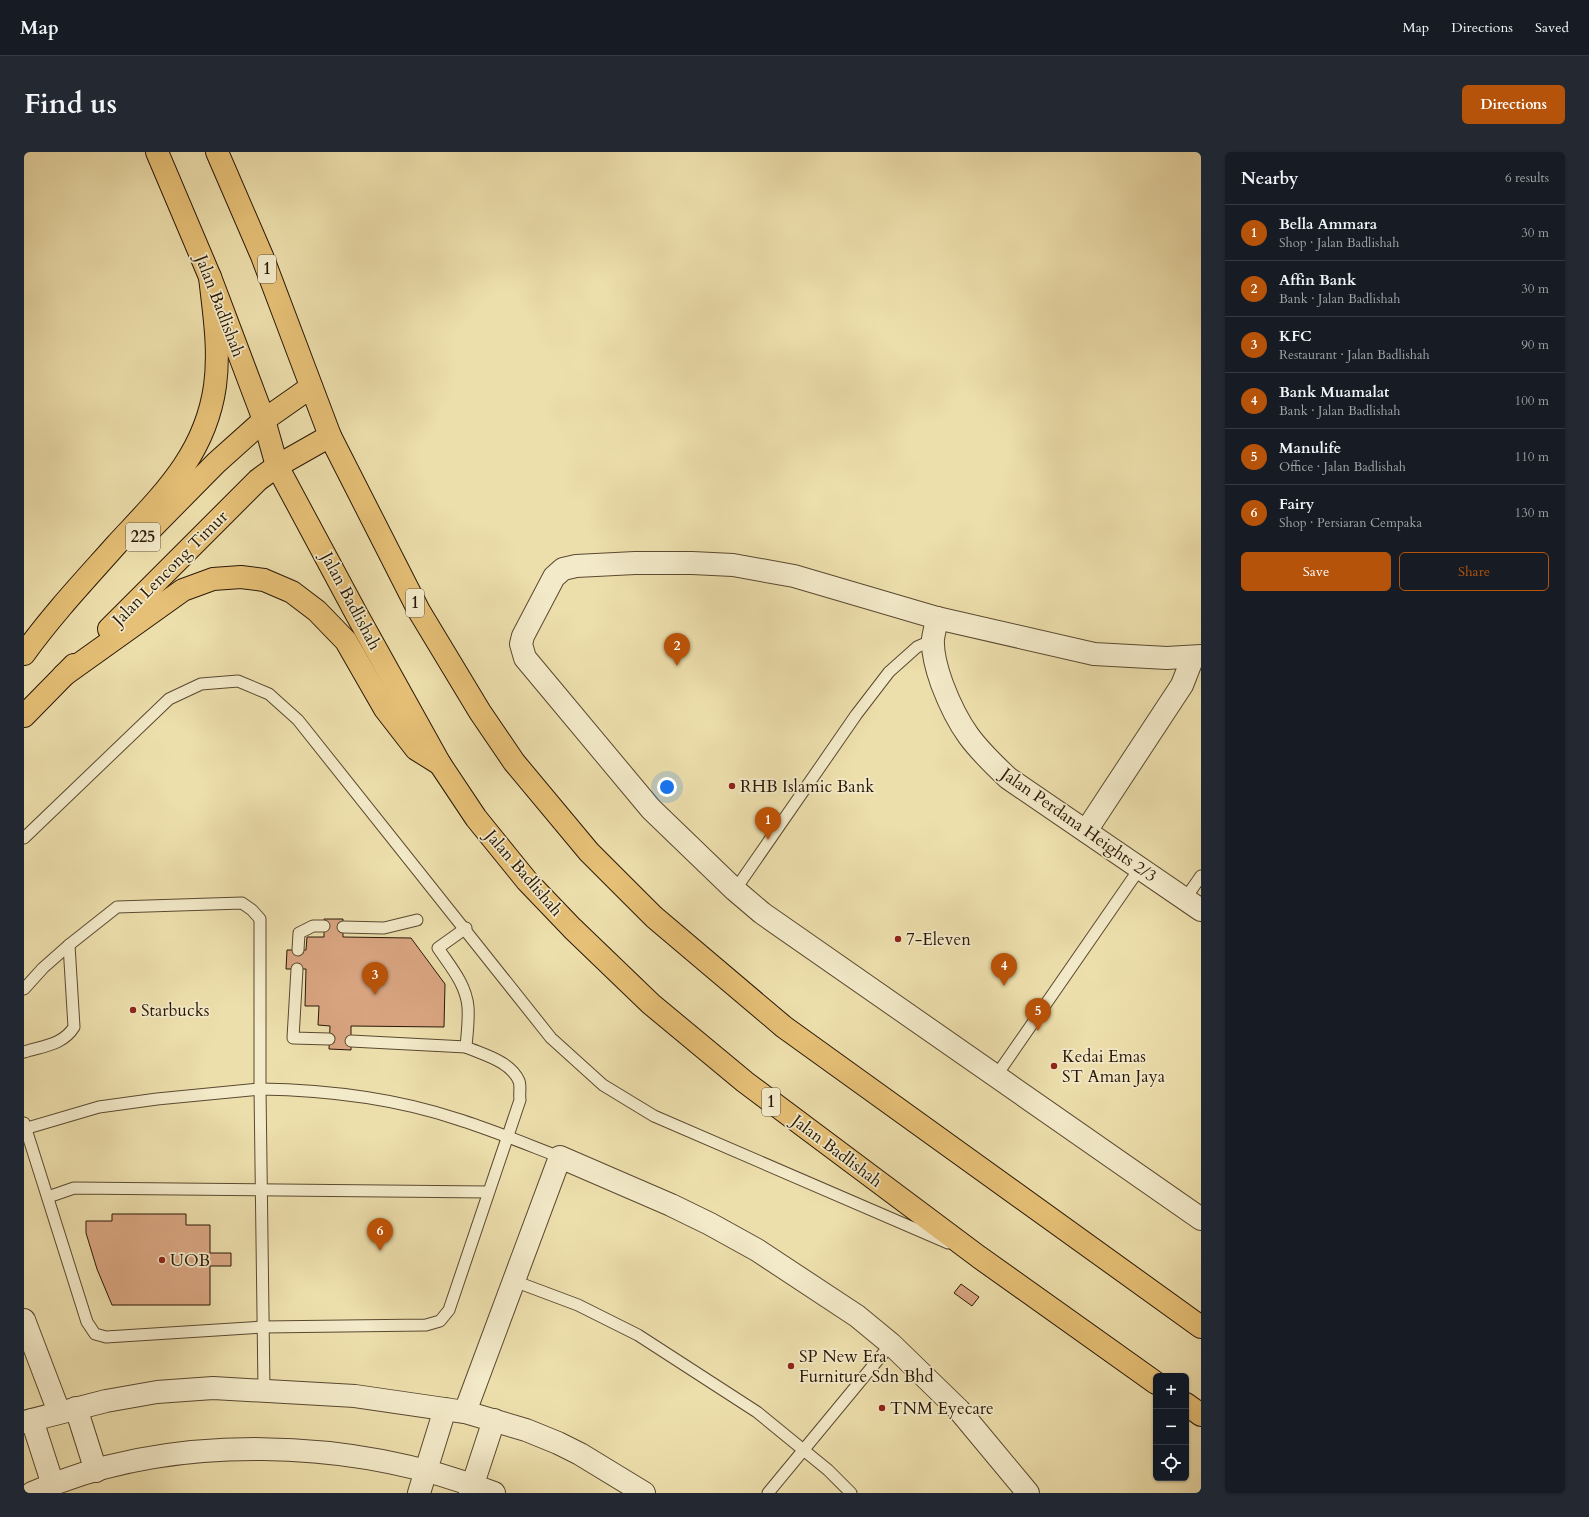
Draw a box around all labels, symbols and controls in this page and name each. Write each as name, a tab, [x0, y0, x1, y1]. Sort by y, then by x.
text: Map	[20, 15, 59, 41]
text: Map	[1403, 18, 1429, 37]
text: Directions	[1451, 18, 1513, 37]
text: Saved	[1535, 18, 1569, 37]
text: Find us	[24, 85, 117, 123]
button: Directions	[1462, 85, 1565, 124]
text: Nearby	[1241, 167, 1298, 190]
text: 6 results	[1505, 169, 1549, 187]
text: Bella Ammara	[1279, 214, 1377, 234]
text: 1	[1251, 224, 1257, 242]
text: 30 m	[1521, 224, 1549, 242]
text: Shop · Jalan Badlishah	[1279, 234, 1399, 252]
street label: Jalan Badlishah	[189, 249, 250, 361]
road number: 1	[258, 255, 276, 283]
text: Affin Bank	[1279, 270, 1356, 290]
text: 2	[1251, 280, 1257, 298]
text: 30 m	[1521, 280, 1549, 298]
text: Bank · Jalan Badlishah	[1279, 290, 1400, 308]
text: KFC	[1279, 326, 1312, 346]
text: 3	[1251, 336, 1257, 354]
text: 90 m	[1521, 336, 1549, 354]
text: Restaurant · Jalan Badlishah	[1279, 346, 1430, 364]
text: Bank Muamalat	[1279, 382, 1389, 402]
text: 4	[1251, 392, 1257, 410]
text: 100 m	[1515, 392, 1549, 410]
text: Bank · Jalan Badlishah	[1279, 402, 1400, 420]
text: Manulife	[1279, 438, 1341, 458]
text: 5	[1251, 448, 1257, 466]
text: 110 m	[1515, 448, 1549, 466]
text: Office · Jalan Badlishah	[1279, 458, 1406, 476]
text: Fairy	[1279, 494, 1314, 514]
text: 6	[1251, 504, 1257, 522]
text: 130 m	[1515, 504, 1549, 522]
street label: Jalan Lencong Timur	[105, 505, 233, 633]
text: Shop · Persiaran Cempaka	[1279, 514, 1422, 532]
road number: 225	[126, 523, 160, 551]
street label: Jalan Badlishah	[314, 545, 387, 655]
button: Save	[1241, 552, 1391, 591]
button: Share	[1399, 552, 1549, 591]
road number: 1	[406, 589, 424, 617]
pin: 2	[664, 633, 690, 666]
street label: Jalan Perdana Heights 2/3	[994, 761, 1161, 887]
place label: RHB Islamic Bank	[740, 775, 875, 798]
your location	[657, 777, 677, 797]
marker: RHB Islamic Bank	[727, 781, 737, 791]
pin: 1	[755, 807, 781, 840]
street label: Jalan Badlishah	[478, 823, 568, 922]
place label: 7-Eleven	[906, 928, 971, 951]
marker: 7-Eleven	[893, 934, 903, 944]
pin: 4	[991, 953, 1017, 986]
pin: 3	[362, 962, 388, 995]
pin: 5	[1025, 998, 1051, 1031]
place label: Starbucks	[141, 999, 210, 1022]
marker: Starbucks	[128, 1005, 138, 1015]
place label: Kedai Emas ST Aman Jaya	[1062, 1045, 1166, 1088]
marker: Kedai Emas ST Aman Jaya	[1049, 1061, 1059, 1071]
road number: 1	[762, 1088, 780, 1116]
street label: Jalan Badlishah	[785, 1108, 887, 1193]
pin: 6	[367, 1218, 393, 1251]
place label: UOB	[170, 1249, 210, 1272]
marker: UOB	[157, 1255, 167, 1265]
place label: SP New Era Furniture Sdn Bhd	[799, 1345, 934, 1388]
marker: SP New Era Furniture Sdn Bhd	[786, 1361, 796, 1371]
map controls	[1153, 1373, 1189, 1481]
button: +	[1153, 1373, 1189, 1409]
place label: TNM Eyecare	[890, 1397, 994, 1420]
marker: TNM Eyecare	[877, 1403, 887, 1413]
button: −	[1153, 1409, 1189, 1445]
button: locate	[1153, 1445, 1189, 1481]

